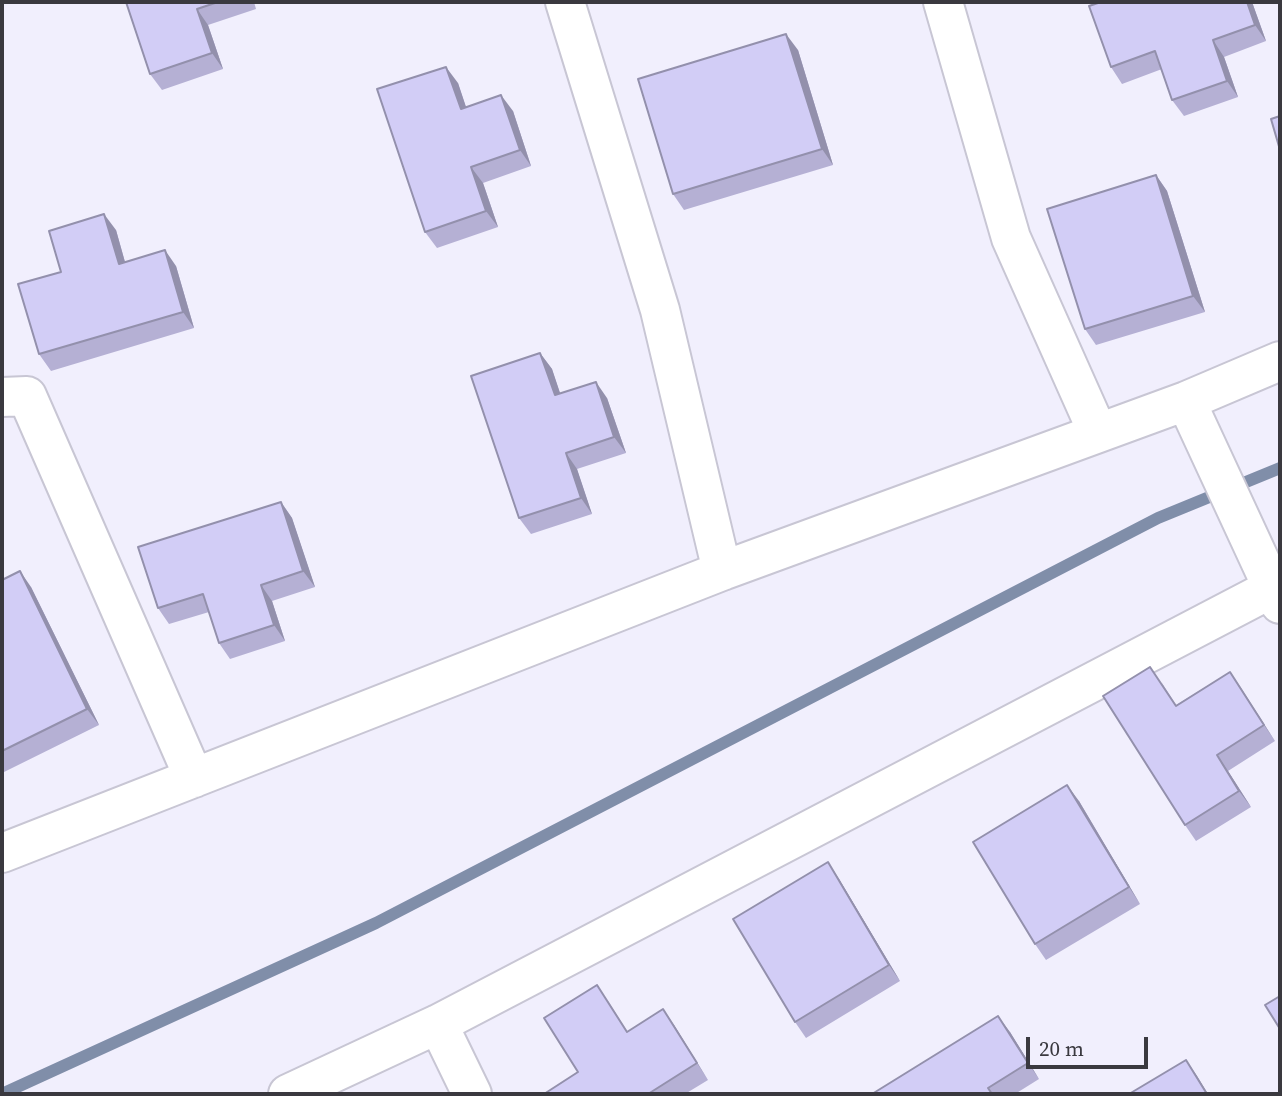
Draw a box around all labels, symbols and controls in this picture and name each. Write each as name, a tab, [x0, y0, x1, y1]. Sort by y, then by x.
scale bar	[1030, 1023, 1152, 1066]
text: 20 m	[1039, 1034, 1084, 1063]

